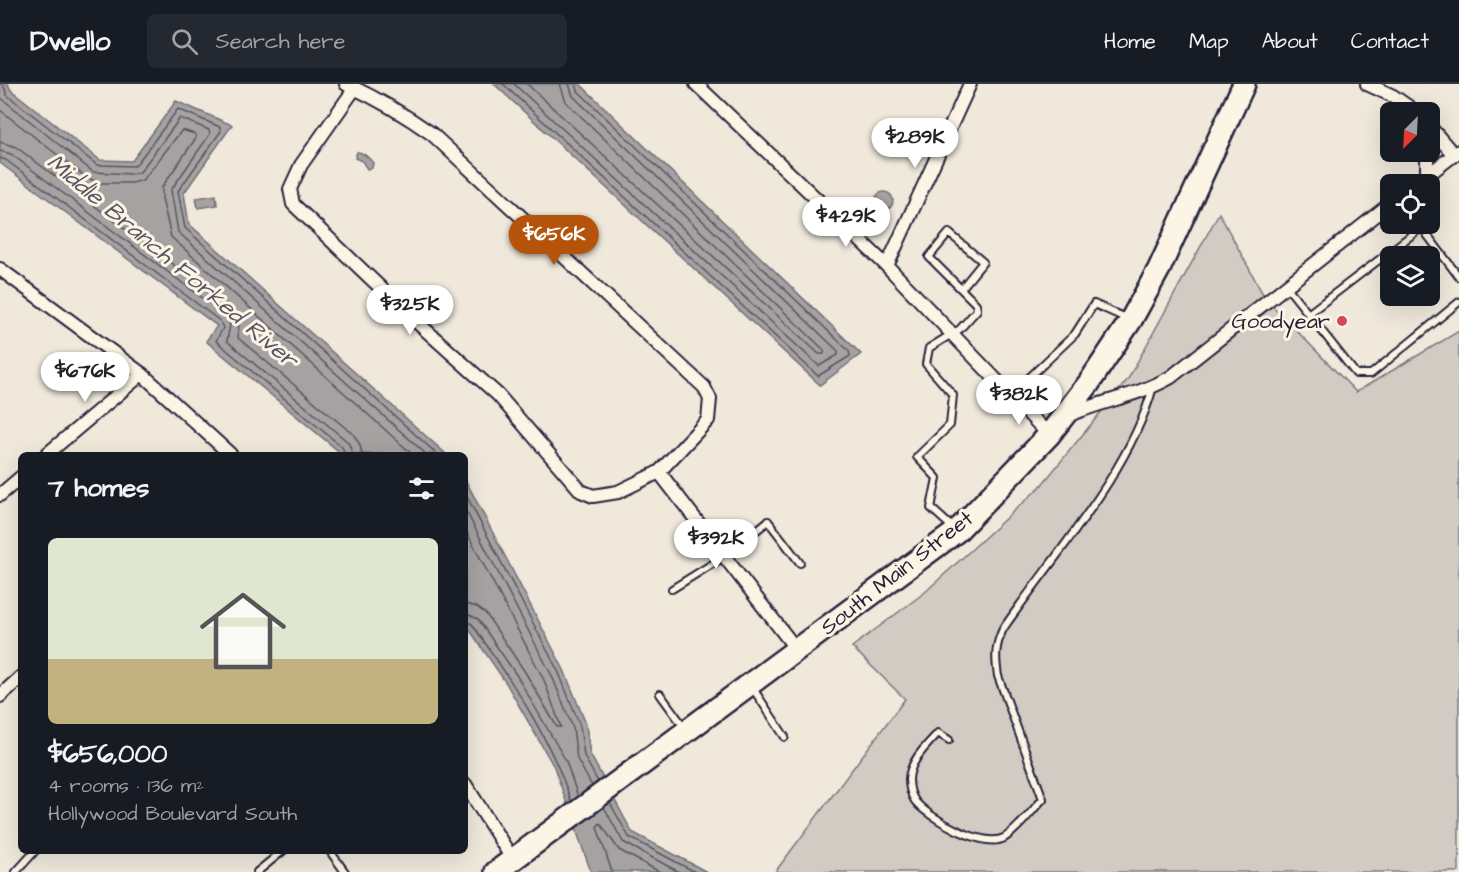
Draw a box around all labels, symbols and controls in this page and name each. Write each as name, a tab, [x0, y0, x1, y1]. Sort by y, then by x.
search box	[147, 14, 567, 68]
text: Dwello	[30, 22, 111, 61]
icon: search	[168, 25, 201, 58]
text: Search here	[216, 26, 345, 57]
text: Home	[1104, 27, 1156, 56]
text: Map	[1189, 27, 1229, 56]
text: About	[1262, 27, 1318, 56]
text: Contact	[1351, 27, 1429, 56]
north arrow	[1380, 102, 1440, 162]
map controls	[1380, 102, 1440, 306]
pin: $289K	[873, 118, 957, 169]
text: $289K	[885, 123, 945, 151]
water label: Middle Branch Forked River	[39, 146, 307, 378]
button: locate	[1380, 174, 1440, 234]
pin: $429K	[804, 197, 888, 248]
text: $429K	[816, 202, 876, 230]
pin: $656K	[512, 215, 596, 266]
text: $656K	[523, 220, 585, 248]
button: layers	[1380, 246, 1440, 306]
pin: $325K	[368, 285, 452, 336]
text: $325K	[380, 290, 440, 318]
place label: Goodyear	[1231, 306, 1330, 338]
marker: Goodyear	[1335, 314, 1349, 328]
pin: $676K	[43, 352, 127, 403]
text: $676K	[55, 357, 115, 385]
pin: $382K	[977, 375, 1061, 426]
text: $382K	[990, 380, 1048, 408]
text: 7 homes	[48, 470, 149, 506]
icon: filters	[405, 472, 438, 505]
street label: South Main Street	[814, 503, 980, 643]
pin: $392K	[674, 519, 758, 570]
text: $392K	[688, 524, 744, 552]
icon: home	[189, 577, 297, 685]
text: $656,000	[48, 736, 167, 772]
text: 4 rooms · 136 m²	[48, 772, 204, 800]
text: Hollywood Boulevard South	[48, 800, 297, 828]

